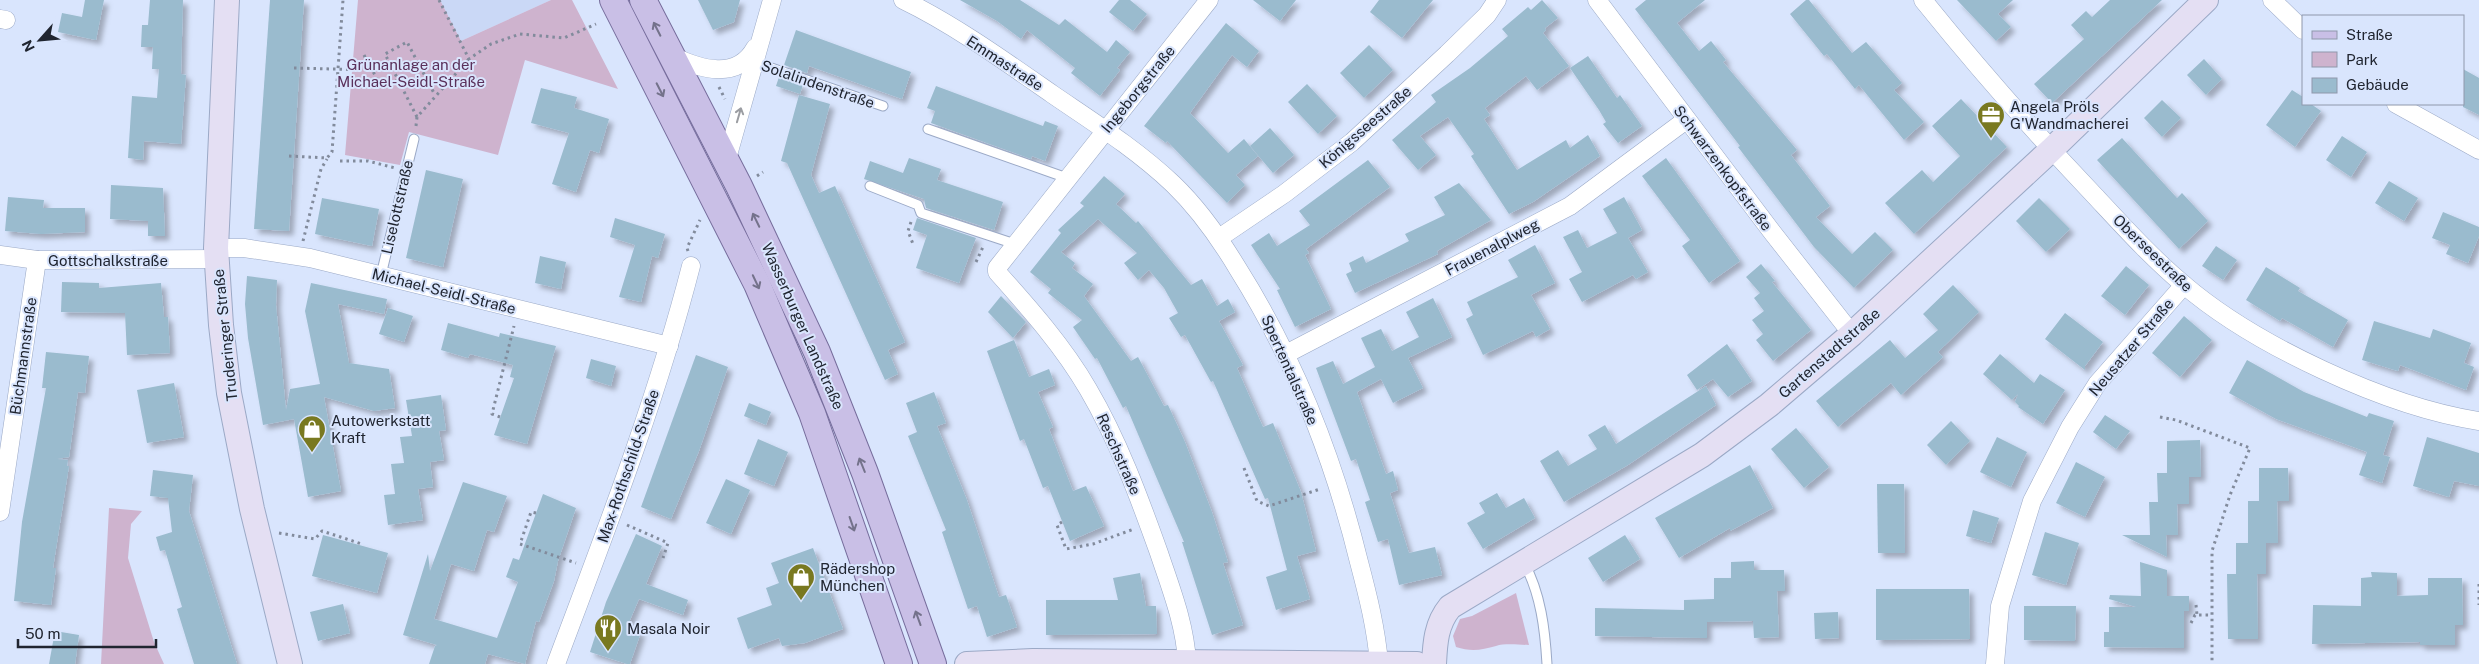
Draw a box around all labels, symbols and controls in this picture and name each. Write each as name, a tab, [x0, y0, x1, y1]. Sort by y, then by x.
north arrow	[15, 15, 65, 65]
legend	[2302, 15, 2464, 105]
one-way arrow	[652, 21, 662, 36]
text: Straße	[2346, 26, 2393, 43]
street label: Emmastraße	[964, 32, 1046, 94]
text: N	[19, 37, 38, 54]
street label: Ingeborgstraße	[1098, 42, 1178, 136]
text: Park	[2346, 51, 2378, 68]
park label: Grünanlage an der Michael-Seidl-Straße	[337, 56, 485, 90]
street label: Solalindenstraße	[759, 57, 877, 111]
text: Gebäude	[2346, 76, 2409, 93]
one-way arrow	[655, 82, 665, 97]
street label: Königsseestraße	[1316, 82, 1414, 172]
place label: Angela Pröls G'Wandmacherei	[2010, 98, 2129, 132]
office icon: Angela Pröls G'Wandmacherei	[1976, 100, 2006, 139]
street label: Schwarzenkopfstraße	[1670, 102, 1776, 234]
one-way arrow	[735, 107, 745, 123]
street label: Liselottstraße	[378, 158, 416, 256]
street label: Oberseestraße	[2110, 211, 2196, 295]
one-way arrow	[750, 213, 760, 228]
street label: Frauenalplweg	[1442, 215, 1542, 279]
street label: Wasserburger Landstraße	[759, 240, 847, 412]
street label: Gottschalkstraße	[48, 252, 168, 269]
street label: Michael-Seidl-Straße	[370, 265, 518, 317]
street label: Truderinger Straße	[210, 268, 240, 402]
one-way arrow	[752, 274, 761, 289]
street label: Neusatzer Straße	[2085, 295, 2177, 399]
street label: Büchmannstraße	[6, 296, 40, 416]
street label: Gartenstadtstraße	[1775, 304, 1883, 402]
street label: Spertentalstraße	[1258, 312, 1322, 428]
street label: Max-Rothschild-Straße	[594, 387, 662, 545]
street label: Reschstraße	[1094, 411, 1144, 497]
place label: Autowerkstatt Kraft	[331, 412, 431, 446]
shop icon: Autowerkstatt Kraft	[297, 414, 327, 453]
one-way arrow	[857, 458, 866, 473]
one-way arrow	[848, 516, 857, 532]
place label: Rädershop München	[820, 560, 895, 594]
shop icon: Rädershop München	[786, 562, 816, 601]
one-way arrow	[913, 610, 922, 626]
restaurant icon: Masala Noir	[593, 613, 623, 652]
scale bar	[18, 616, 155, 648]
place label: Masala Noir	[627, 620, 710, 637]
text: 50 m	[25, 625, 60, 642]

